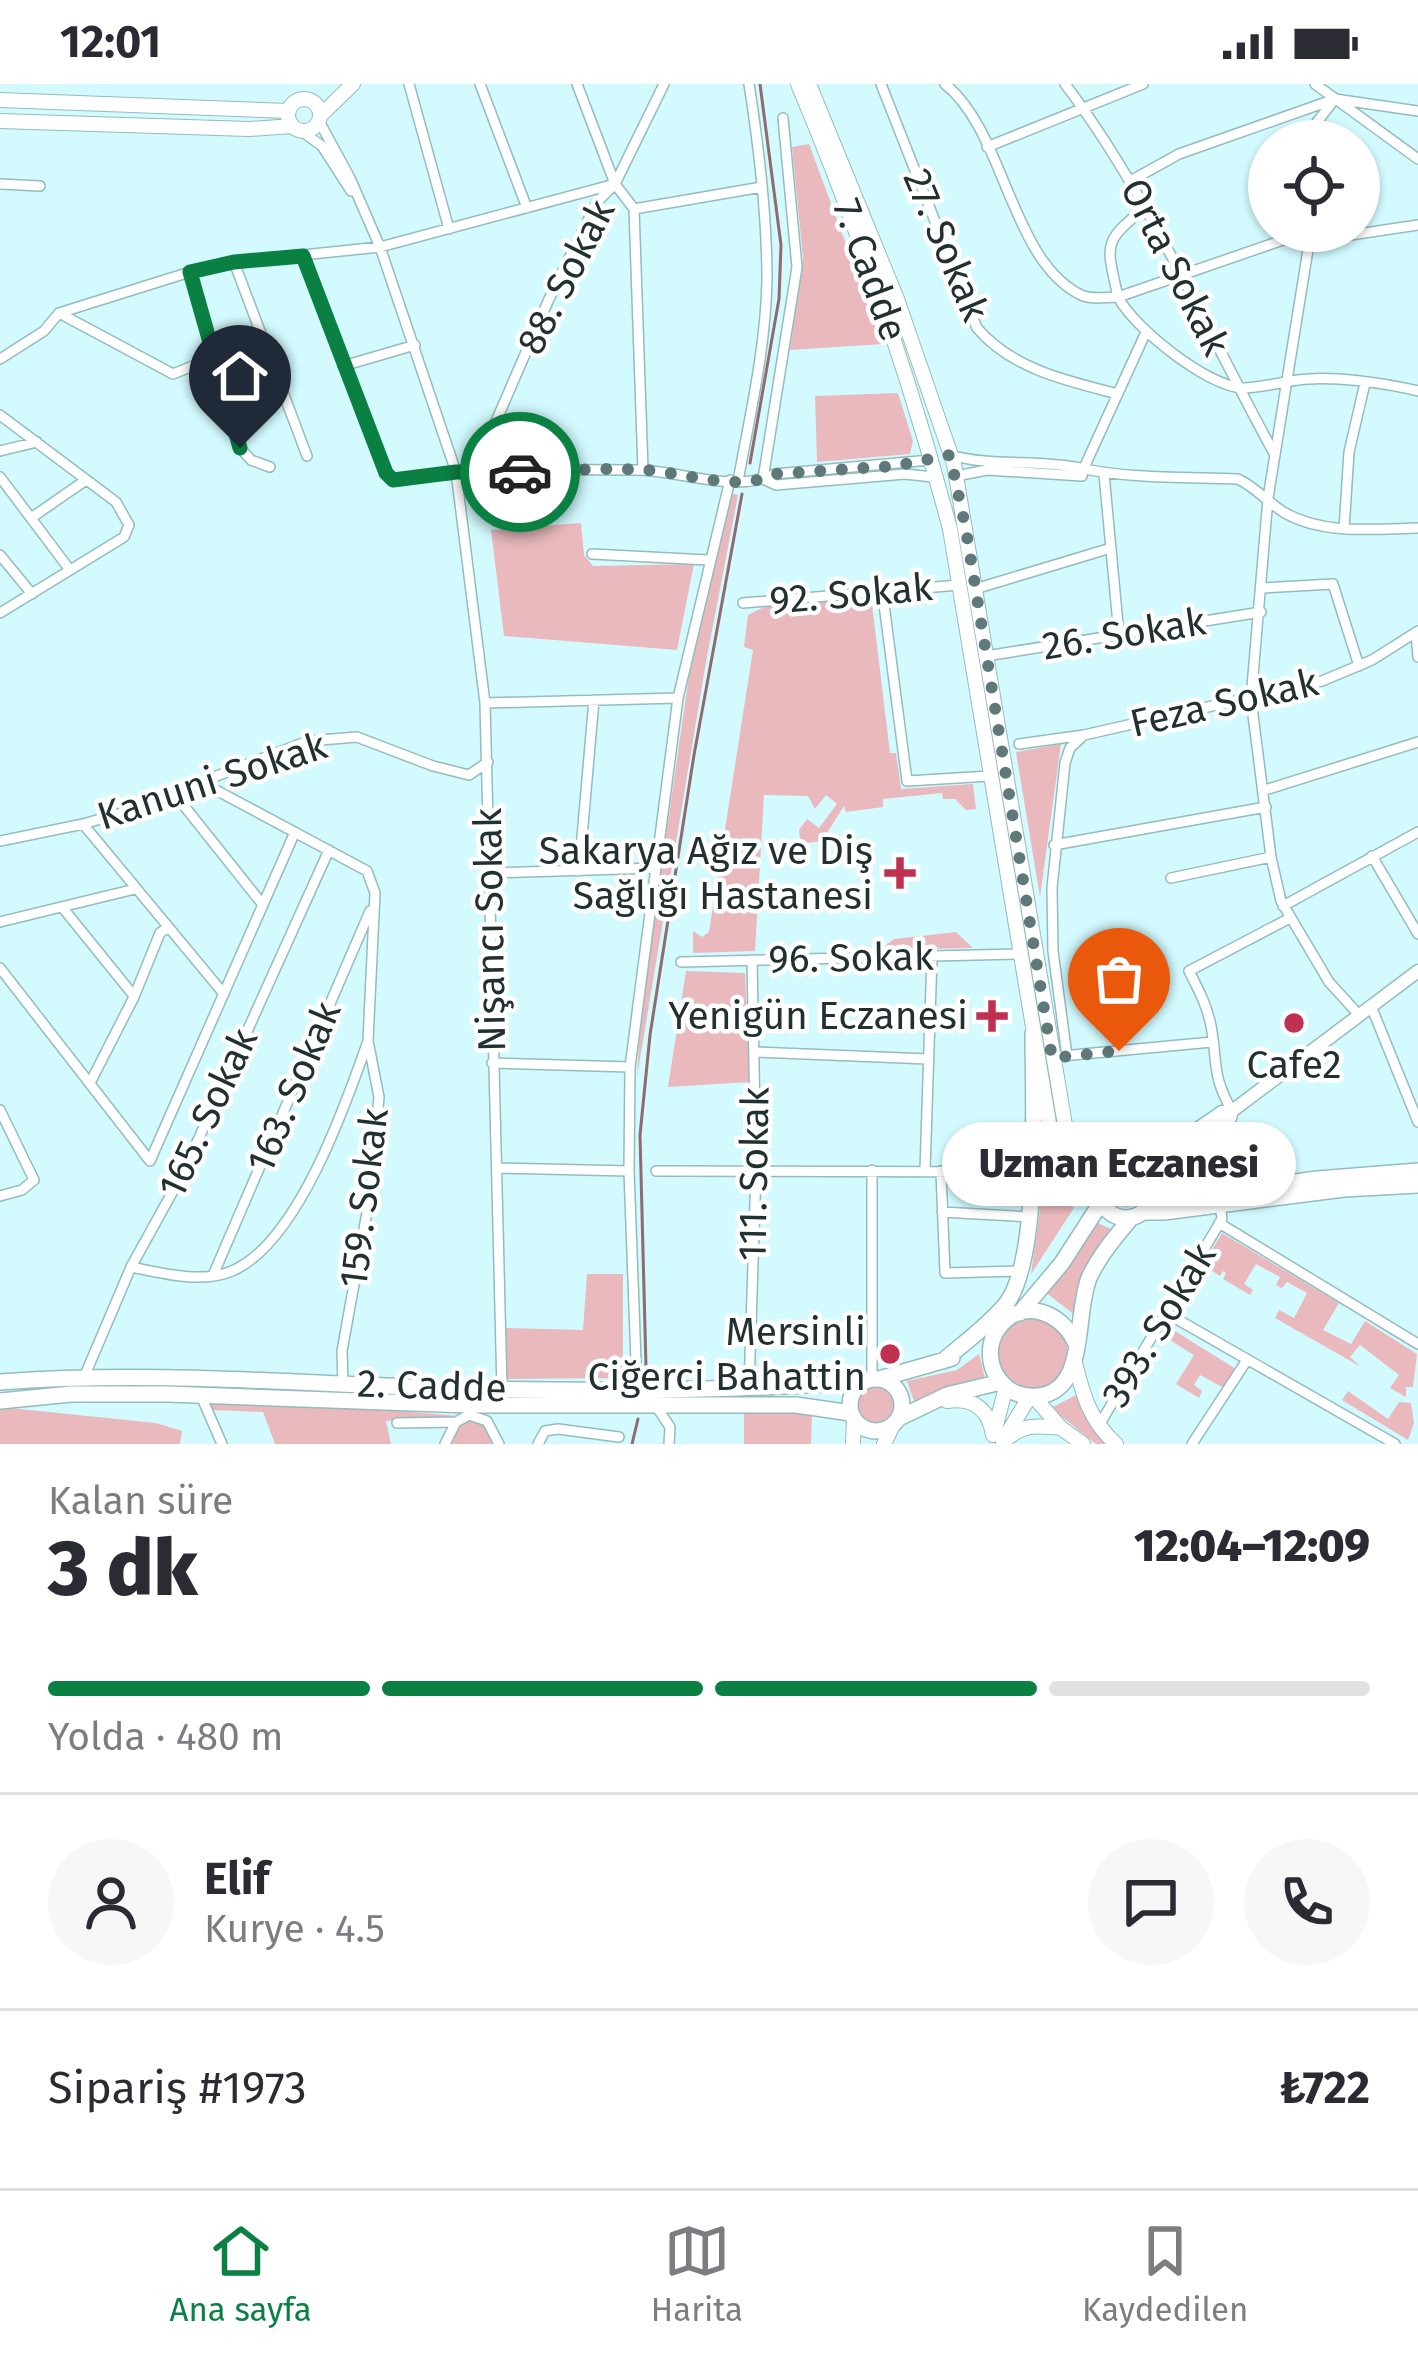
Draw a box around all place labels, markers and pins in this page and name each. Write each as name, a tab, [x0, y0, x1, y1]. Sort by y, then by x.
pin	[189, 325, 291, 448]
place label: Sakarya Ağız ve Diş Sağlığı Hastanesi	[539, 828, 873, 919]
marker: Sakarya Ağız ve Diş Sağlığı Hastanesi	[884, 857, 916, 889]
pin	[1068, 928, 1170, 1051]
place label: Yenigün Eczanesi	[668, 993, 968, 1039]
marker: Yenigün Eczanesi	[979, 1003, 1005, 1029]
marker: Cafe2	[1281, 1010, 1307, 1036]
place label: Cafe2	[1246, 1042, 1342, 1088]
callout: Uzman Eczanesi	[942, 1123, 1296, 1207]
place label: Mersinli Ciğerci Bahattin	[587, 1309, 866, 1400]
marker: Mersinli Ciğerci Bahattin	[877, 1341, 903, 1367]

